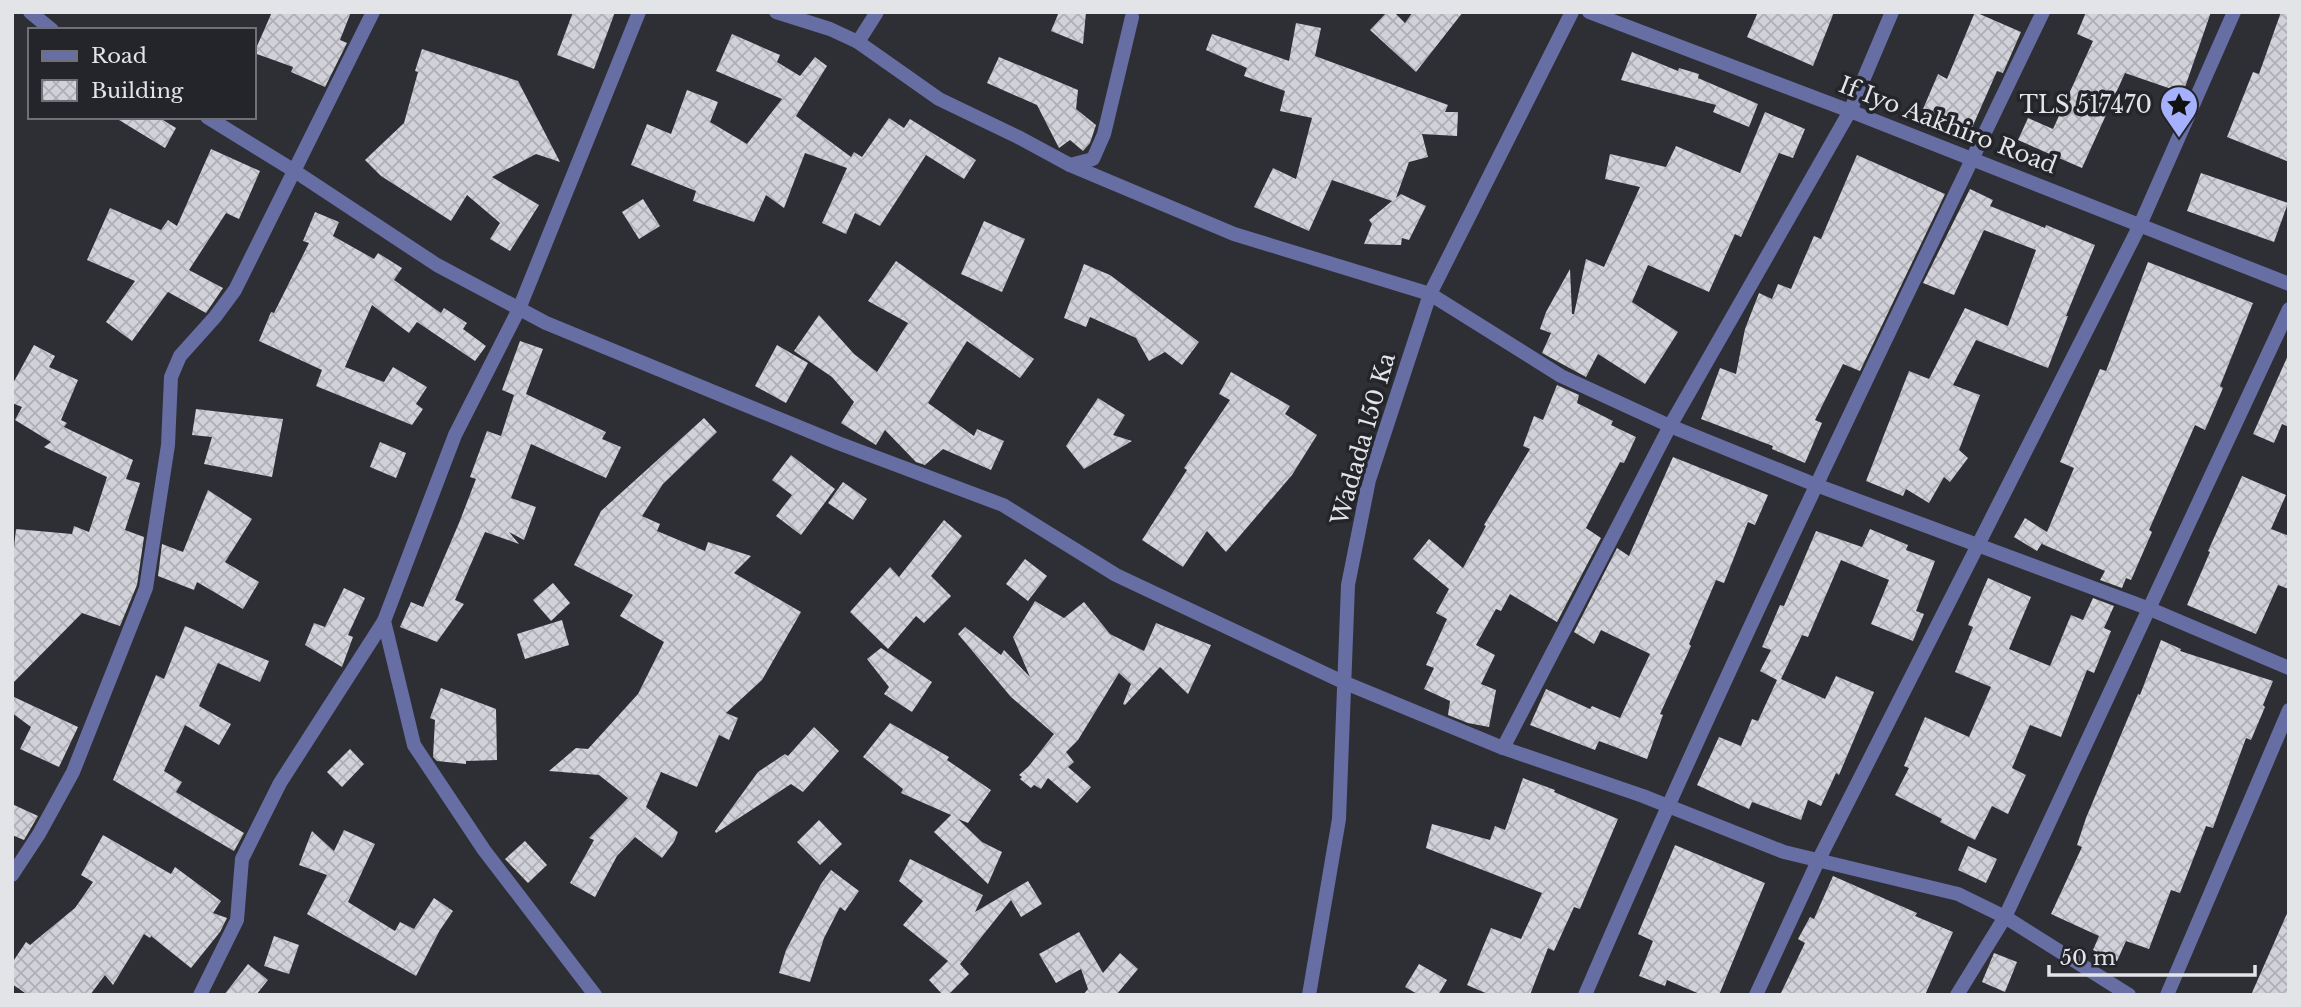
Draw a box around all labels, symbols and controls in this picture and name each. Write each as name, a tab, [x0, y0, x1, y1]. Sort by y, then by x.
legend	[28, 28, 256, 119]
text: Road	[91, 43, 147, 69]
street label: If Iyo Aakhiro Road	[1835, 70, 2061, 180]
text: Building	[91, 78, 184, 104]
place icon: TLS 517470	[2158, 84, 2200, 139]
place label: TLS 517470	[2020, 91, 2152, 119]
street label: Wadada 150 Ka	[1325, 350, 1401, 529]
scale bar	[2049, 934, 2256, 978]
text: 50 m	[2060, 945, 2116, 971]

